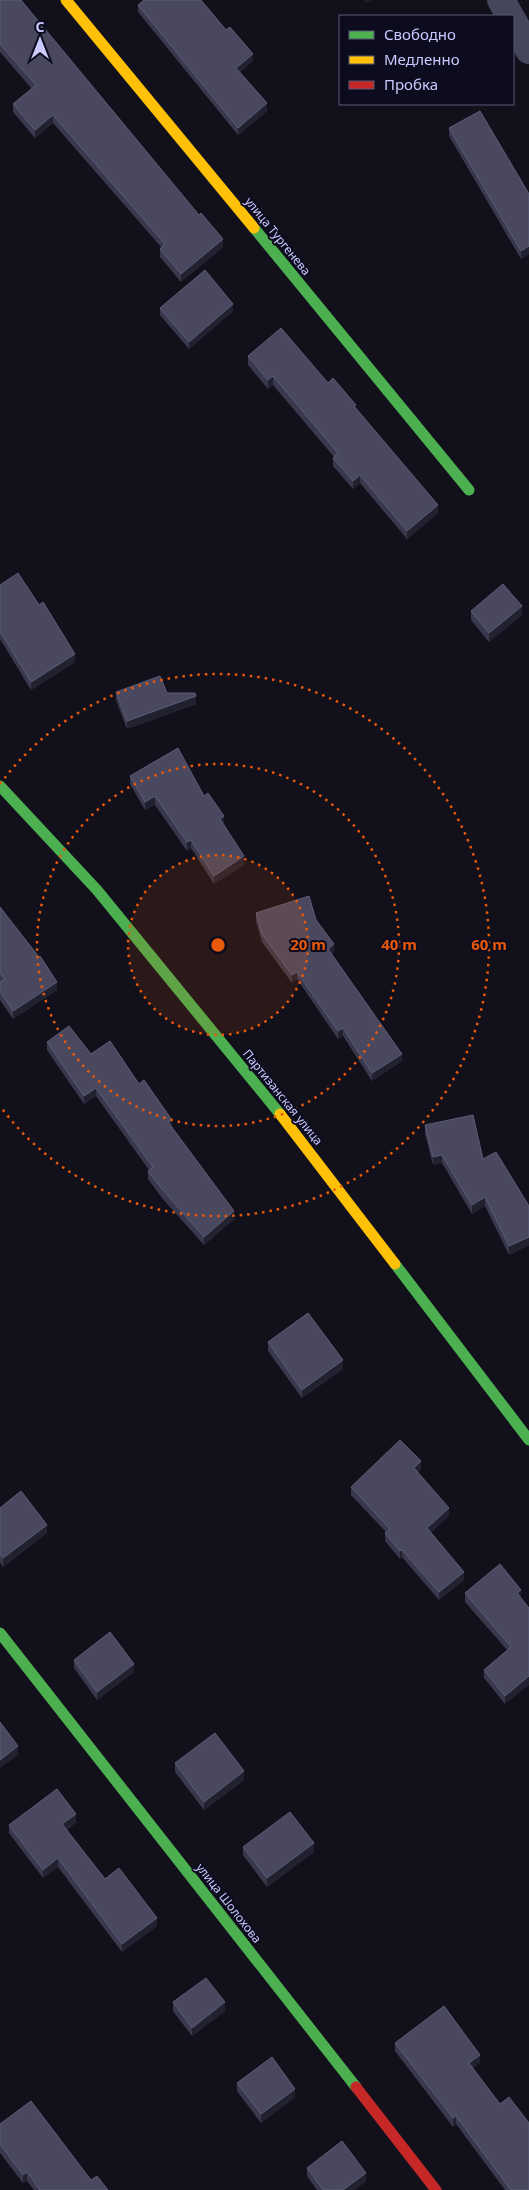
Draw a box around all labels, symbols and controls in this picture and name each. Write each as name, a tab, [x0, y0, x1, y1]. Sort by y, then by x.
north arrow	[15, 15, 65, 65]
legend	[339, 15, 514, 105]
text: С	[35, 17, 45, 36]
text: Свободно	[384, 24, 456, 44]
text: Медленно	[384, 49, 460, 69]
text: Пробка	[384, 74, 438, 94]
street label: улица Тургенева	[241, 193, 315, 279]
text: 20 m	[290, 934, 326, 954]
text: 40 m	[381, 934, 417, 954]
text: 60 m	[471, 934, 507, 954]
centre of rings	[209, 936, 227, 954]
street label: Партизанская улица	[239, 1046, 327, 1148]
street label: улица Шолохова	[192, 1860, 266, 1946]

